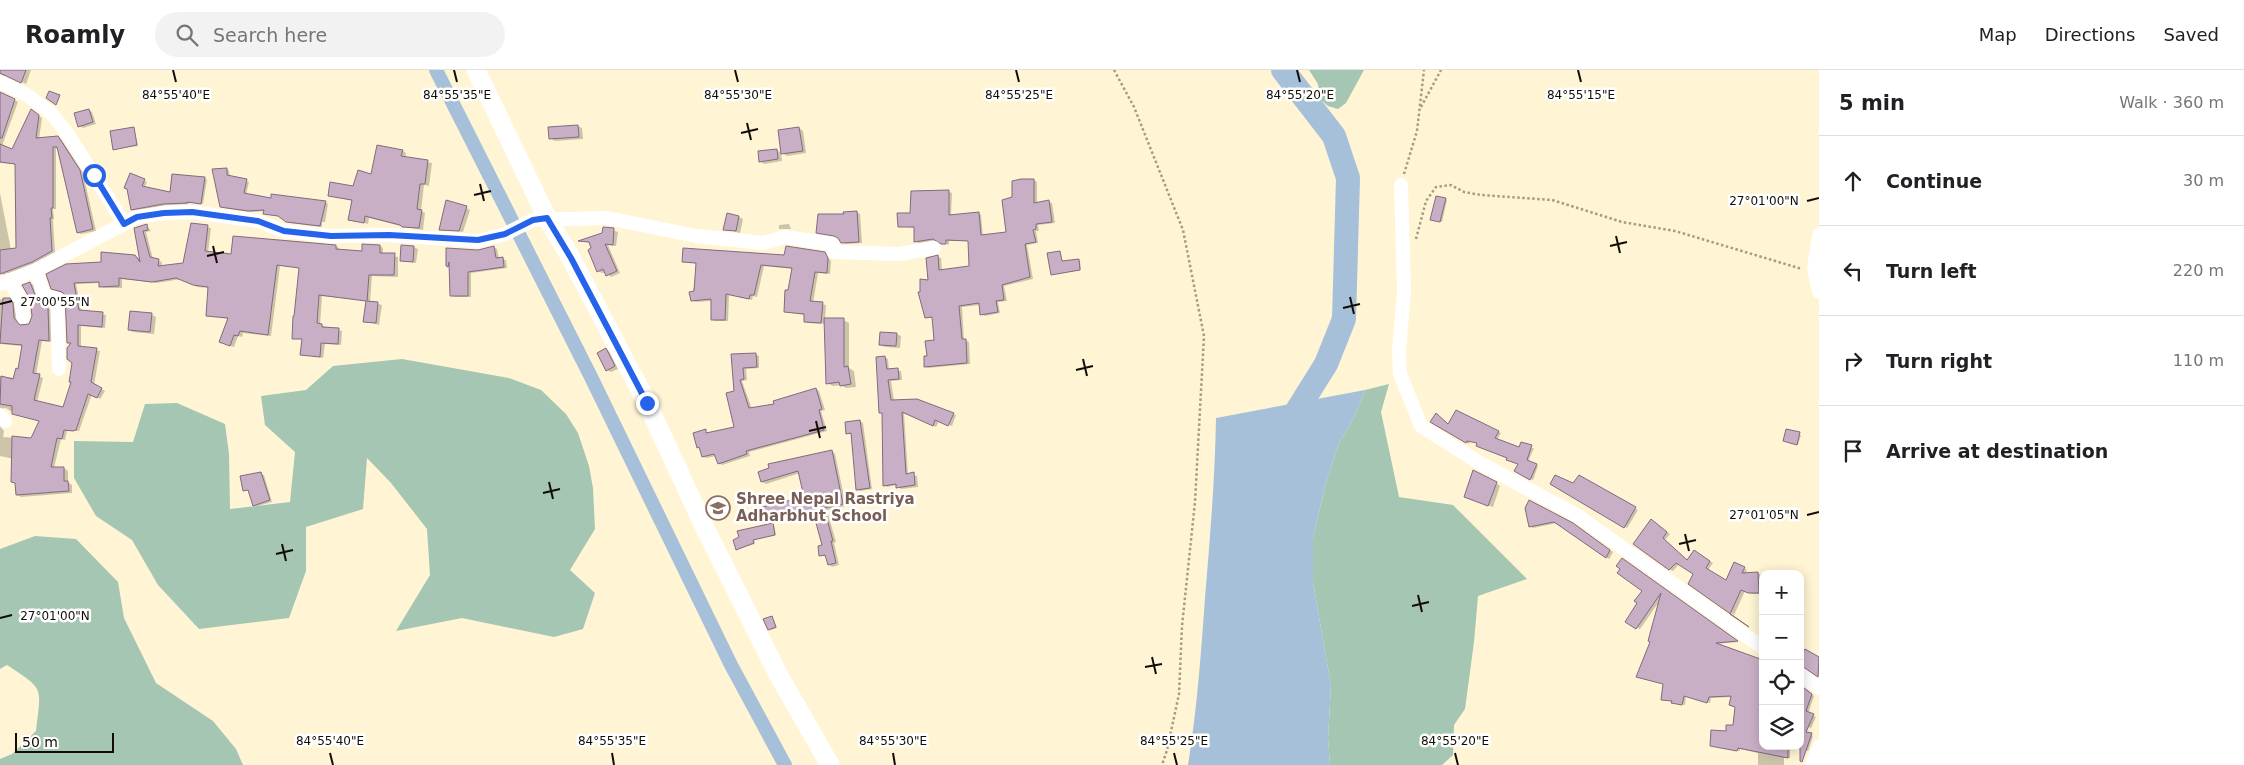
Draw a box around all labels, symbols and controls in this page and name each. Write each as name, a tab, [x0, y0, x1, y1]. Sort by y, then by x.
search box	[155, 12, 505, 57]
text: Roamly	[25, 21, 125, 49]
icon: search	[173, 21, 201, 49]
text: Search here	[213, 24, 327, 46]
text: Map	[1979, 24, 2017, 45]
text: Directions	[2045, 24, 2135, 45]
text: Saved	[2163, 24, 2219, 45]
text: 84°55'40"E	[142, 88, 210, 102]
text: 84°55'35"E	[423, 88, 491, 102]
text: 84°55'30"E	[704, 88, 772, 102]
text: 84°55'25"E	[985, 88, 1053, 102]
text: 84°55'20"E	[1266, 88, 1334, 102]
text: 84°55'15"E	[1547, 88, 1615, 102]
text: 5 min	[1839, 91, 1905, 115]
text: Walk · 360 m	[2119, 93, 2224, 112]
route start	[83, 164, 106, 187]
icon: ahead	[1839, 167, 1867, 195]
text: Continue	[1886, 170, 1982, 192]
text: 30 m	[2183, 171, 2224, 190]
text: 27°01'00"N	[1729, 194, 1799, 208]
icon: left	[1839, 257, 1867, 285]
text: Turn left	[1886, 260, 1977, 282]
text: 220 m	[2173, 261, 2224, 280]
text: 27°00'55"N	[20, 295, 90, 309]
icon: right	[1839, 347, 1867, 375]
text: Turn right	[1886, 350, 1992, 372]
text: 110 m	[2173, 351, 2224, 370]
route end	[636, 392, 659, 415]
icon: arrive	[1839, 437, 1867, 465]
text: Arrive at destination	[1886, 440, 2108, 462]
place label: Shree Nepal Rastriya Adharbhut School	[736, 490, 915, 525]
school or university icon: Shree Nepal Rastriya Adharbhut School	[705, 495, 731, 521]
text: 27°01'05"N	[1729, 508, 1799, 522]
map controls	[1759, 570, 1804, 750]
button: +	[1759, 570, 1804, 615]
text: 27°01'00"N	[20, 609, 90, 623]
button: −	[1759, 615, 1804, 660]
button: locate	[1759, 660, 1804, 705]
button: layers	[1759, 705, 1804, 750]
scale bar	[15, 730, 114, 753]
text: 50 m	[22, 734, 58, 750]
text: 84°55'40"E	[296, 734, 364, 748]
text: 84°55'35"E	[578, 734, 646, 748]
text: 84°55'30"E	[859, 734, 927, 748]
text: 84°55'25"E	[1140, 734, 1208, 748]
text: 84°55'20"E	[1421, 734, 1489, 748]

